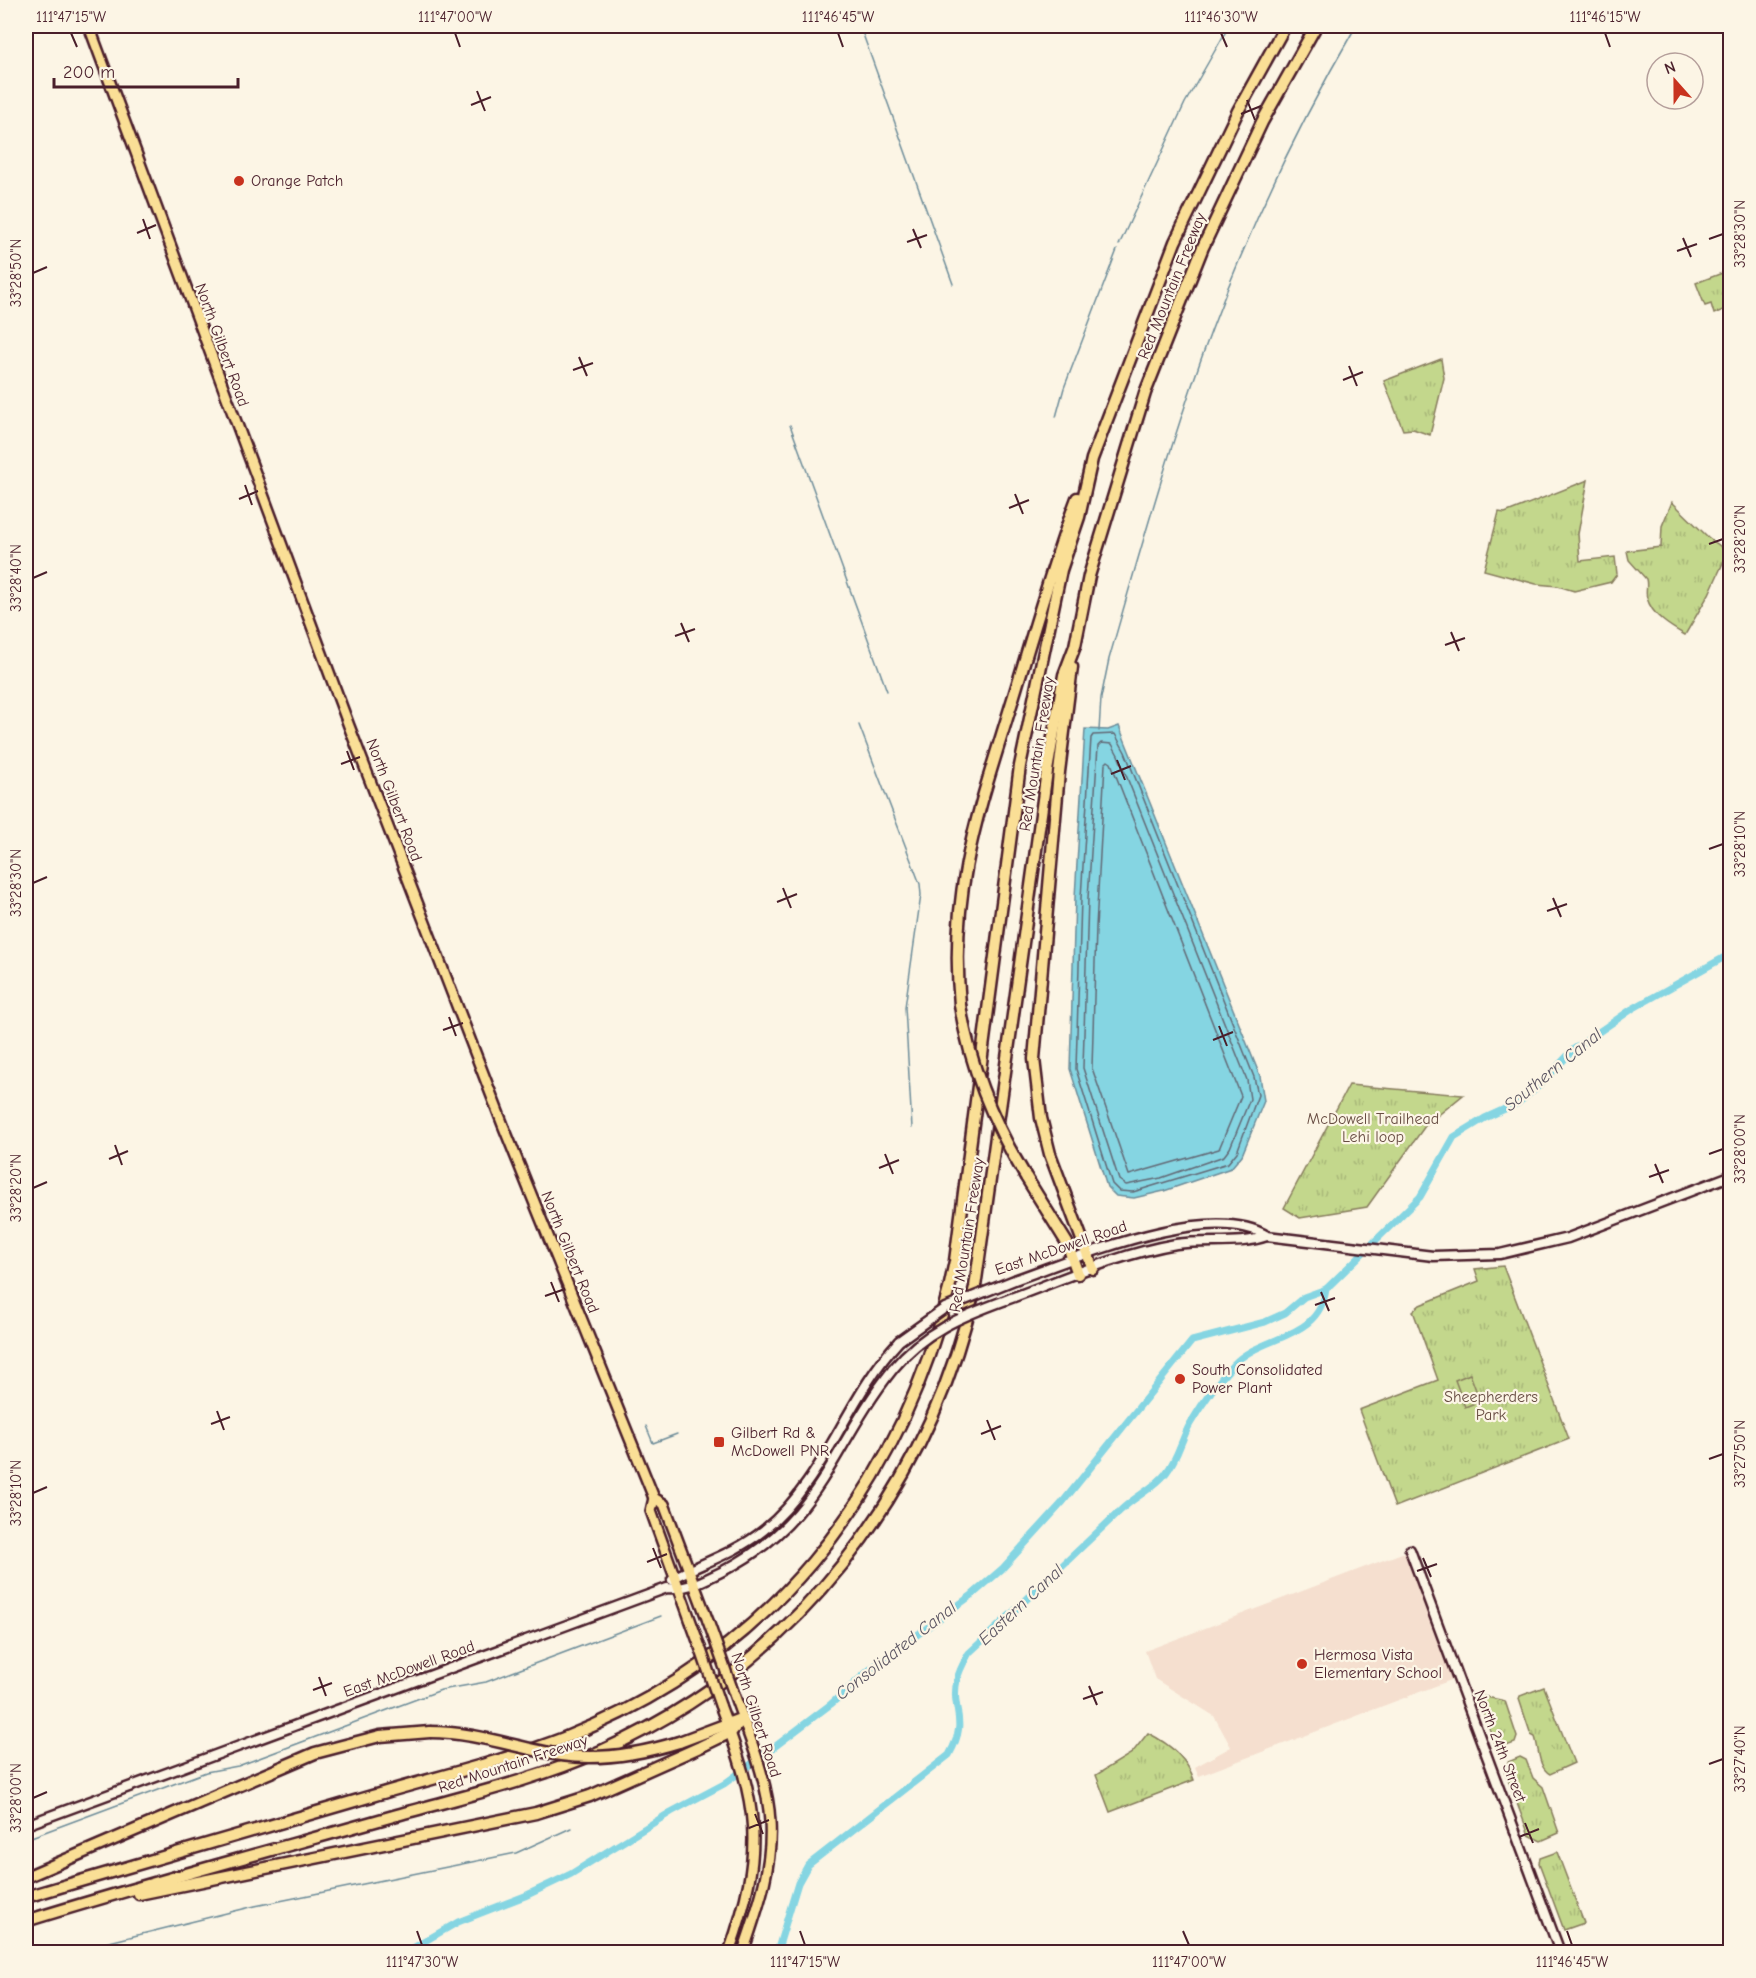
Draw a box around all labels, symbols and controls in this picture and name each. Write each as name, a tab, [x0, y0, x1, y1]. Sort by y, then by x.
text: 111°47'15"W	[36, 8, 106, 26]
text: 111°47'00"W	[418, 8, 492, 26]
text: 111°46'45"W	[802, 8, 874, 26]
text: 111°46'30"W	[1184, 8, 1258, 26]
text: 111°46'15"W	[1569, 8, 1641, 26]
scale bar	[54, 51, 238, 89]
north arrow	[1645, 51, 1705, 111]
text: N	[1662, 58, 1678, 78]
text: 200 m	[63, 62, 115, 83]
place label: Orange Patch	[251, 172, 343, 190]
marker: Orange Patch	[232, 174, 246, 188]
text: 33°28'30"N	[1731, 200, 1749, 268]
street label: Red Mountain Freeway	[1134, 209, 1210, 362]
text: 33°28'50"N	[7, 239, 25, 307]
street label: North Gilbert Road	[191, 281, 253, 409]
text: 33°28'20"N	[1731, 505, 1749, 573]
text: 33°28'40"N	[7, 544, 25, 612]
street label: Red Mountain Freeway	[1016, 675, 1058, 833]
street label: North Gilbert Road	[362, 736, 426, 864]
text: 33°28'10"N	[1731, 811, 1749, 877]
text: 33°28'30"N	[7, 849, 25, 917]
water label: Southern Canal	[1500, 1023, 1607, 1116]
park label: McDowell Trailhead Lehi loop	[1307, 1110, 1439, 1146]
text: 33°28'00"N	[1731, 1114, 1749, 1184]
text: 33°28'20"N	[7, 1154, 25, 1222]
street label: Red Mountain Freeway	[946, 1156, 988, 1314]
street label: North Gilbert Road	[537, 1188, 603, 1316]
street label: East McDowell Road	[993, 1217, 1129, 1279]
place label: South Consolidated Power Plant	[1192, 1361, 1323, 1397]
marker: South Consolidated Power Plant	[1173, 1372, 1187, 1386]
park label: Sheepherders Park	[1444, 1388, 1538, 1424]
text: 33°27'50"N	[1731, 1420, 1749, 1488]
place label: Gilbert Rd & McDowell PNR	[731, 1424, 830, 1460]
marker: Gilbert Rd & McDowell PNR	[712, 1435, 726, 1449]
text: 33°28'10"N	[7, 1460, 25, 1526]
water label: Eastern Canal	[974, 1560, 1069, 1650]
water label: Consolidated Canal	[831, 1597, 962, 1705]
street label: East McDowell Road	[341, 1637, 477, 1701]
place label: Hermosa Vista Elementary School	[1314, 1646, 1442, 1682]
street label: North Gilbert Road	[727, 1650, 785, 1780]
marker: Hermosa Vista Elementary School	[1295, 1657, 1309, 1671]
street label: North 24th Street	[1470, 1687, 1530, 1805]
text: 33°27'40"N	[1731, 1725, 1749, 1793]
street label: Red Mountain Freeway	[436, 1731, 591, 1797]
text: 33°28'00"N	[7, 1763, 25, 1833]
text: 111°47'30"W	[386, 1953, 458, 1971]
text: 111°47'15"W	[770, 1953, 840, 1971]
text: 111°47'00"W	[1152, 1953, 1226, 1971]
text: 111°46'45"W	[1536, 1953, 1608, 1971]

